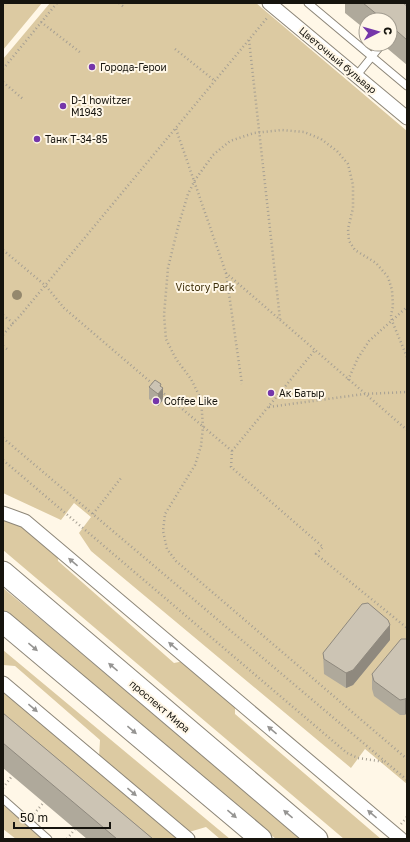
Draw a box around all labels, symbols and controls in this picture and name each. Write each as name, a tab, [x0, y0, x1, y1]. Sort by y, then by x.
north arrow	[358, 12, 398, 52]
street label: Цветочный бульвар	[297, 24, 379, 96]
text: С	[382, 26, 395, 36]
place label: Города-Герои	[100, 61, 167, 73]
marker: Города-Герои	[87, 62, 97, 72]
place label: D-1 howitzer M1943	[71, 94, 131, 118]
marker: D-1 howitzer M1943	[58, 101, 68, 111]
place label: Танк Т-34-85	[45, 133, 108, 145]
marker: Танк Т-34-85	[32, 134, 42, 144]
park label: Victory Park	[176, 281, 235, 293]
place label: Ак Батыр	[279, 387, 325, 399]
marker: Ак Батыр	[266, 388, 276, 398]
place label: Coffee Like	[164, 395, 218, 407]
marker: Coffee Like	[151, 396, 161, 406]
one-way arrow	[68, 558, 79, 567]
one-way arrow	[27, 642, 38, 651]
one-way arrow	[168, 642, 178, 651]
one-way arrow	[108, 662, 119, 671]
street label: проспект Мира	[127, 677, 193, 735]
one-way arrow	[27, 704, 38, 713]
one-way arrow	[127, 726, 138, 735]
one-way arrow	[267, 726, 278, 735]
one-way arrow	[127, 787, 137, 797]
scale bar	[14, 804, 110, 830]
one-way arrow	[282, 809, 293, 818]
one-way arrow	[366, 809, 377, 818]
text: 50 m	[20, 810, 48, 825]
one-way arrow	[226, 810, 237, 819]

